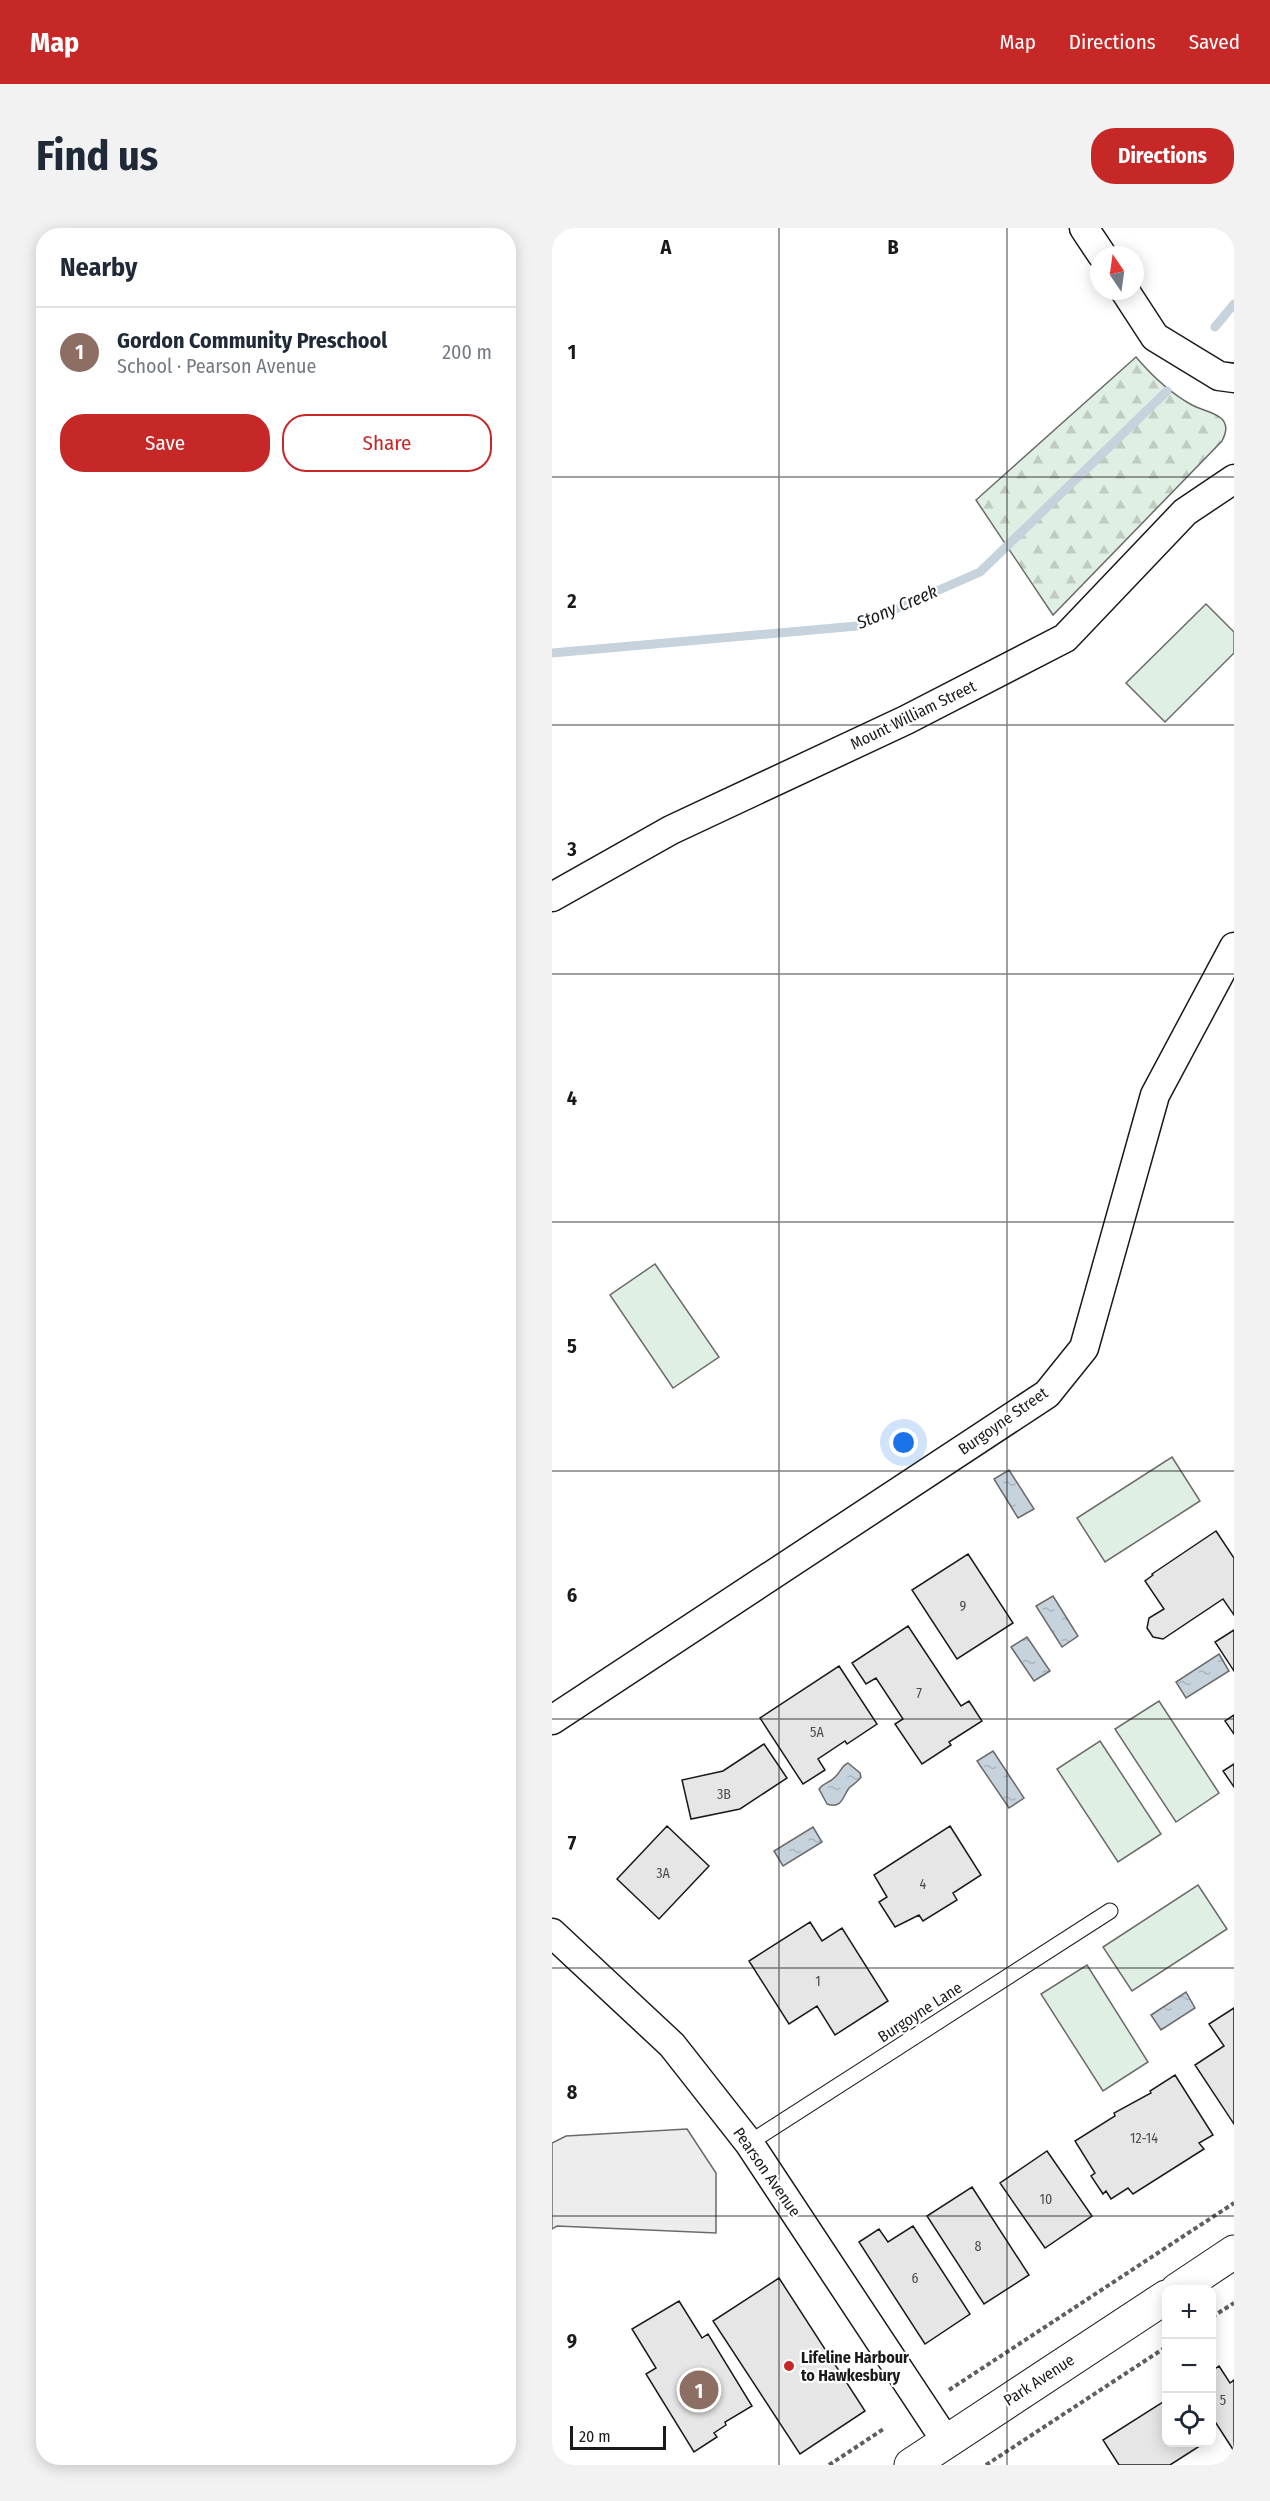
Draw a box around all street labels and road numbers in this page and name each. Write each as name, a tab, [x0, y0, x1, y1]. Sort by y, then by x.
street label: Mount William Street	[847, 676, 980, 754]
street label: Burgoyne Street	[955, 1383, 1052, 1459]
street label: Burgoyne Lane	[874, 1978, 966, 2046]
street label: Pearson Avenue	[729, 2124, 805, 2220]
street label: Park Avenue	[1000, 2350, 1078, 2410]

